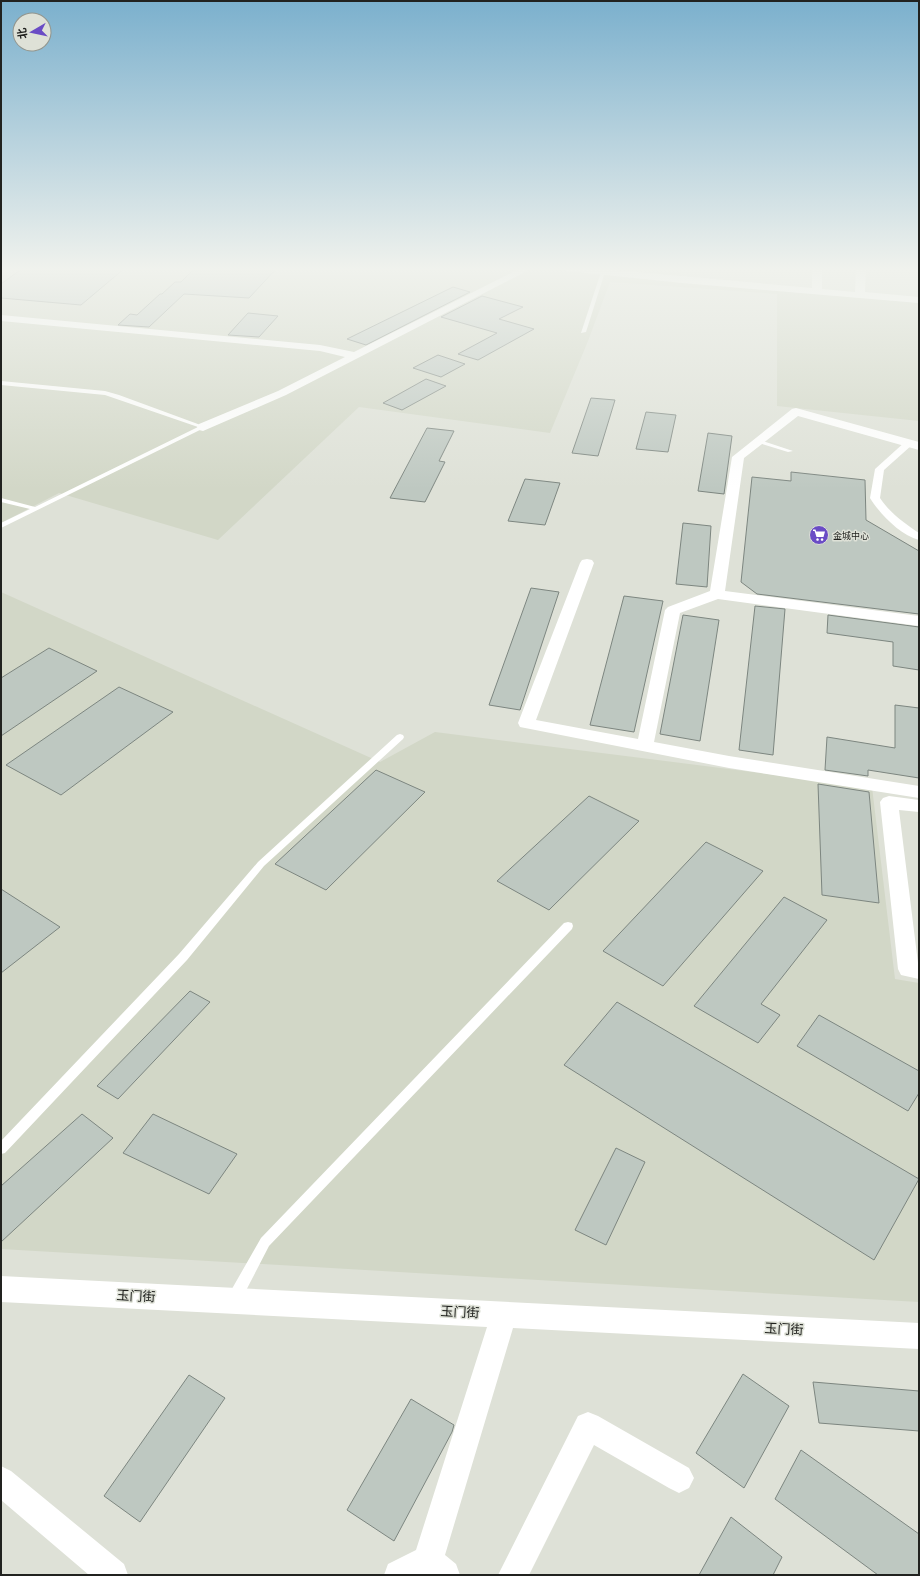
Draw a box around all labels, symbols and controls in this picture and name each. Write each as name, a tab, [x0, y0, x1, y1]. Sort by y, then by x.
north arrow	[12, 12, 52, 52]
text: 北	[14, 27, 30, 40]
supermarket icon: 金城中心	[808, 524, 830, 546]
place label: 金城中心	[833, 530, 869, 541]
street label: 玉门街	[116, 1286, 156, 1306]
street label: 玉门街	[440, 1302, 480, 1322]
street label: 玉门街	[764, 1319, 804, 1339]

